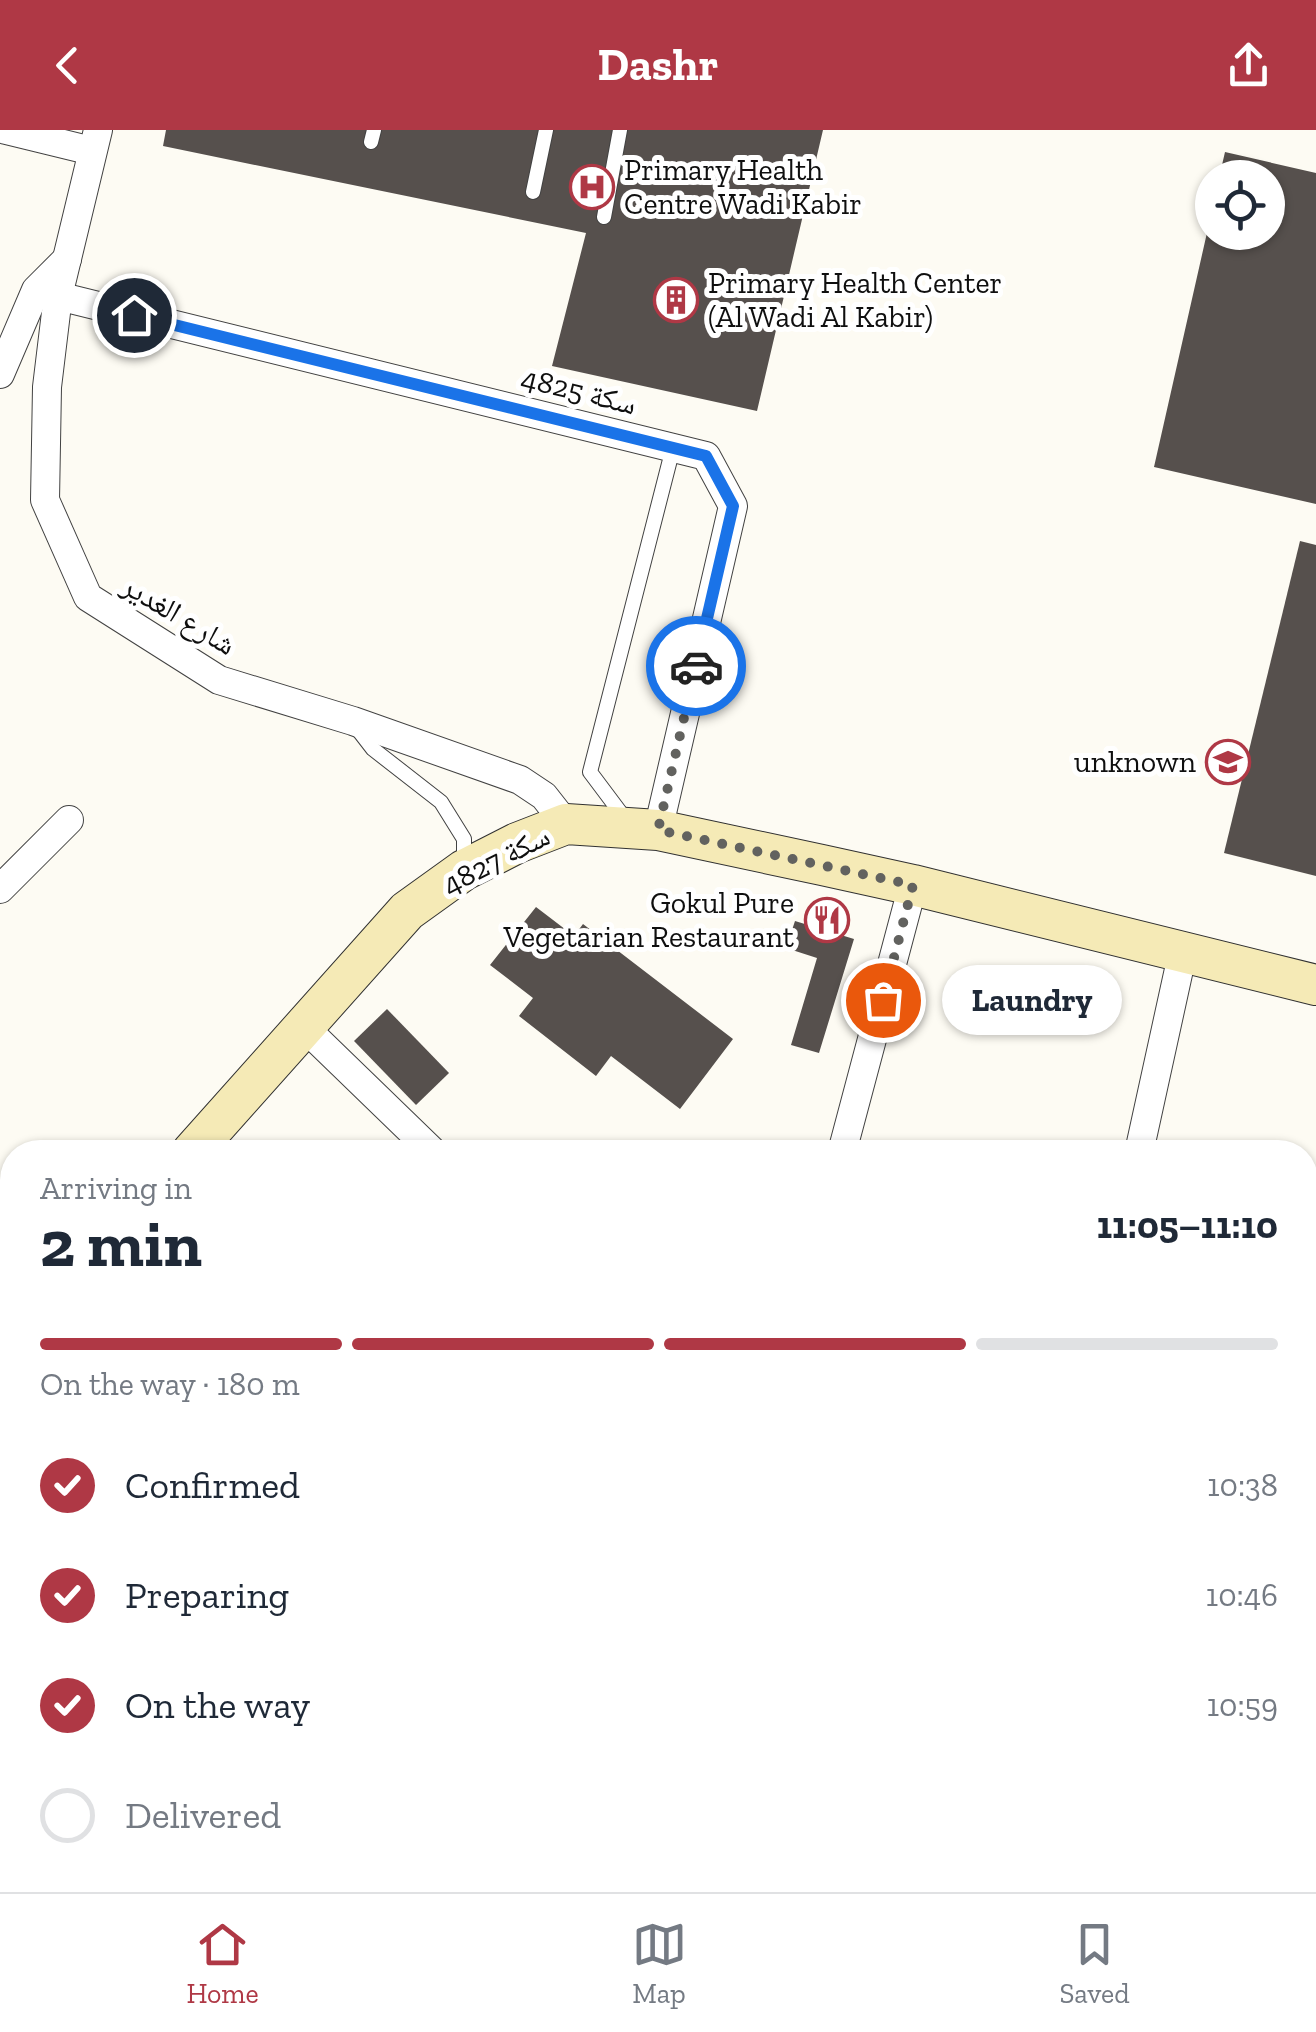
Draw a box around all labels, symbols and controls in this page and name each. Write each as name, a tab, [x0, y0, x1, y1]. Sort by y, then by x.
icon: back	[40, 38, 95, 93]
text: Dashr	[598, 38, 718, 92]
icon: share	[1221, 38, 1276, 93]
place label: Primary Health Centre Wadi Kabir	[624, 152, 862, 222]
map controls	[1195, 160, 1285, 250]
button: locate	[1195, 160, 1285, 250]
hospital icon: Primary Health Centre Wadi Kabir	[569, 164, 615, 210]
place label: Primary Health Center (Al Wadi Al Kabir)	[708, 265, 1002, 335]
pin	[92, 273, 177, 358]
building icon: Primary Health Center (Al Wadi Al Kabir)	[653, 277, 699, 323]
icon: home	[107, 288, 162, 343]
street label: سكة 4825	[518, 359, 640, 423]
street label: شارع الغدير	[114, 567, 242, 664]
courier	[646, 616, 746, 716]
icon: car	[669, 639, 724, 694]
school or university icon: unknown	[1205, 739, 1251, 785]
place label: unknown	[1074, 744, 1196, 780]
street label: سكة 4827	[436, 818, 556, 902]
place label: Gokul Pure Vegetarian Restaurant	[503, 885, 794, 955]
restaurant icon: Gokul Pure Vegetarian Restaurant	[804, 897, 850, 943]
pin	[841, 958, 926, 1043]
callout: Laundry	[943, 965, 1123, 1035]
icon: bag	[856, 973, 911, 1028]
text: Laundry	[971, 981, 1093, 1019]
text: Arriving in	[40, 1169, 192, 1207]
text: 11:05–11:10	[1097, 1202, 1278, 1248]
text: 2 min	[40, 1205, 202, 1283]
text: On the way · 180 m	[40, 1365, 300, 1403]
icon: check	[40, 1458, 95, 1513]
text: Confirmed	[125, 1462, 300, 1508]
text: 10:38	[1207, 1466, 1278, 1504]
icon: check	[40, 1568, 95, 1623]
text: Preparing	[125, 1572, 289, 1618]
text: 10:46	[1206, 1576, 1278, 1614]
icon: check	[40, 1678, 95, 1733]
text: On the way	[125, 1682, 310, 1728]
text: 10:59	[1207, 1686, 1278, 1724]
text: Delivered	[125, 1792, 281, 1838]
tab: Home	[186, 1917, 259, 2010]
tab: Map	[632, 1917, 687, 2010]
tab: Saved	[1059, 1917, 1130, 2010]

